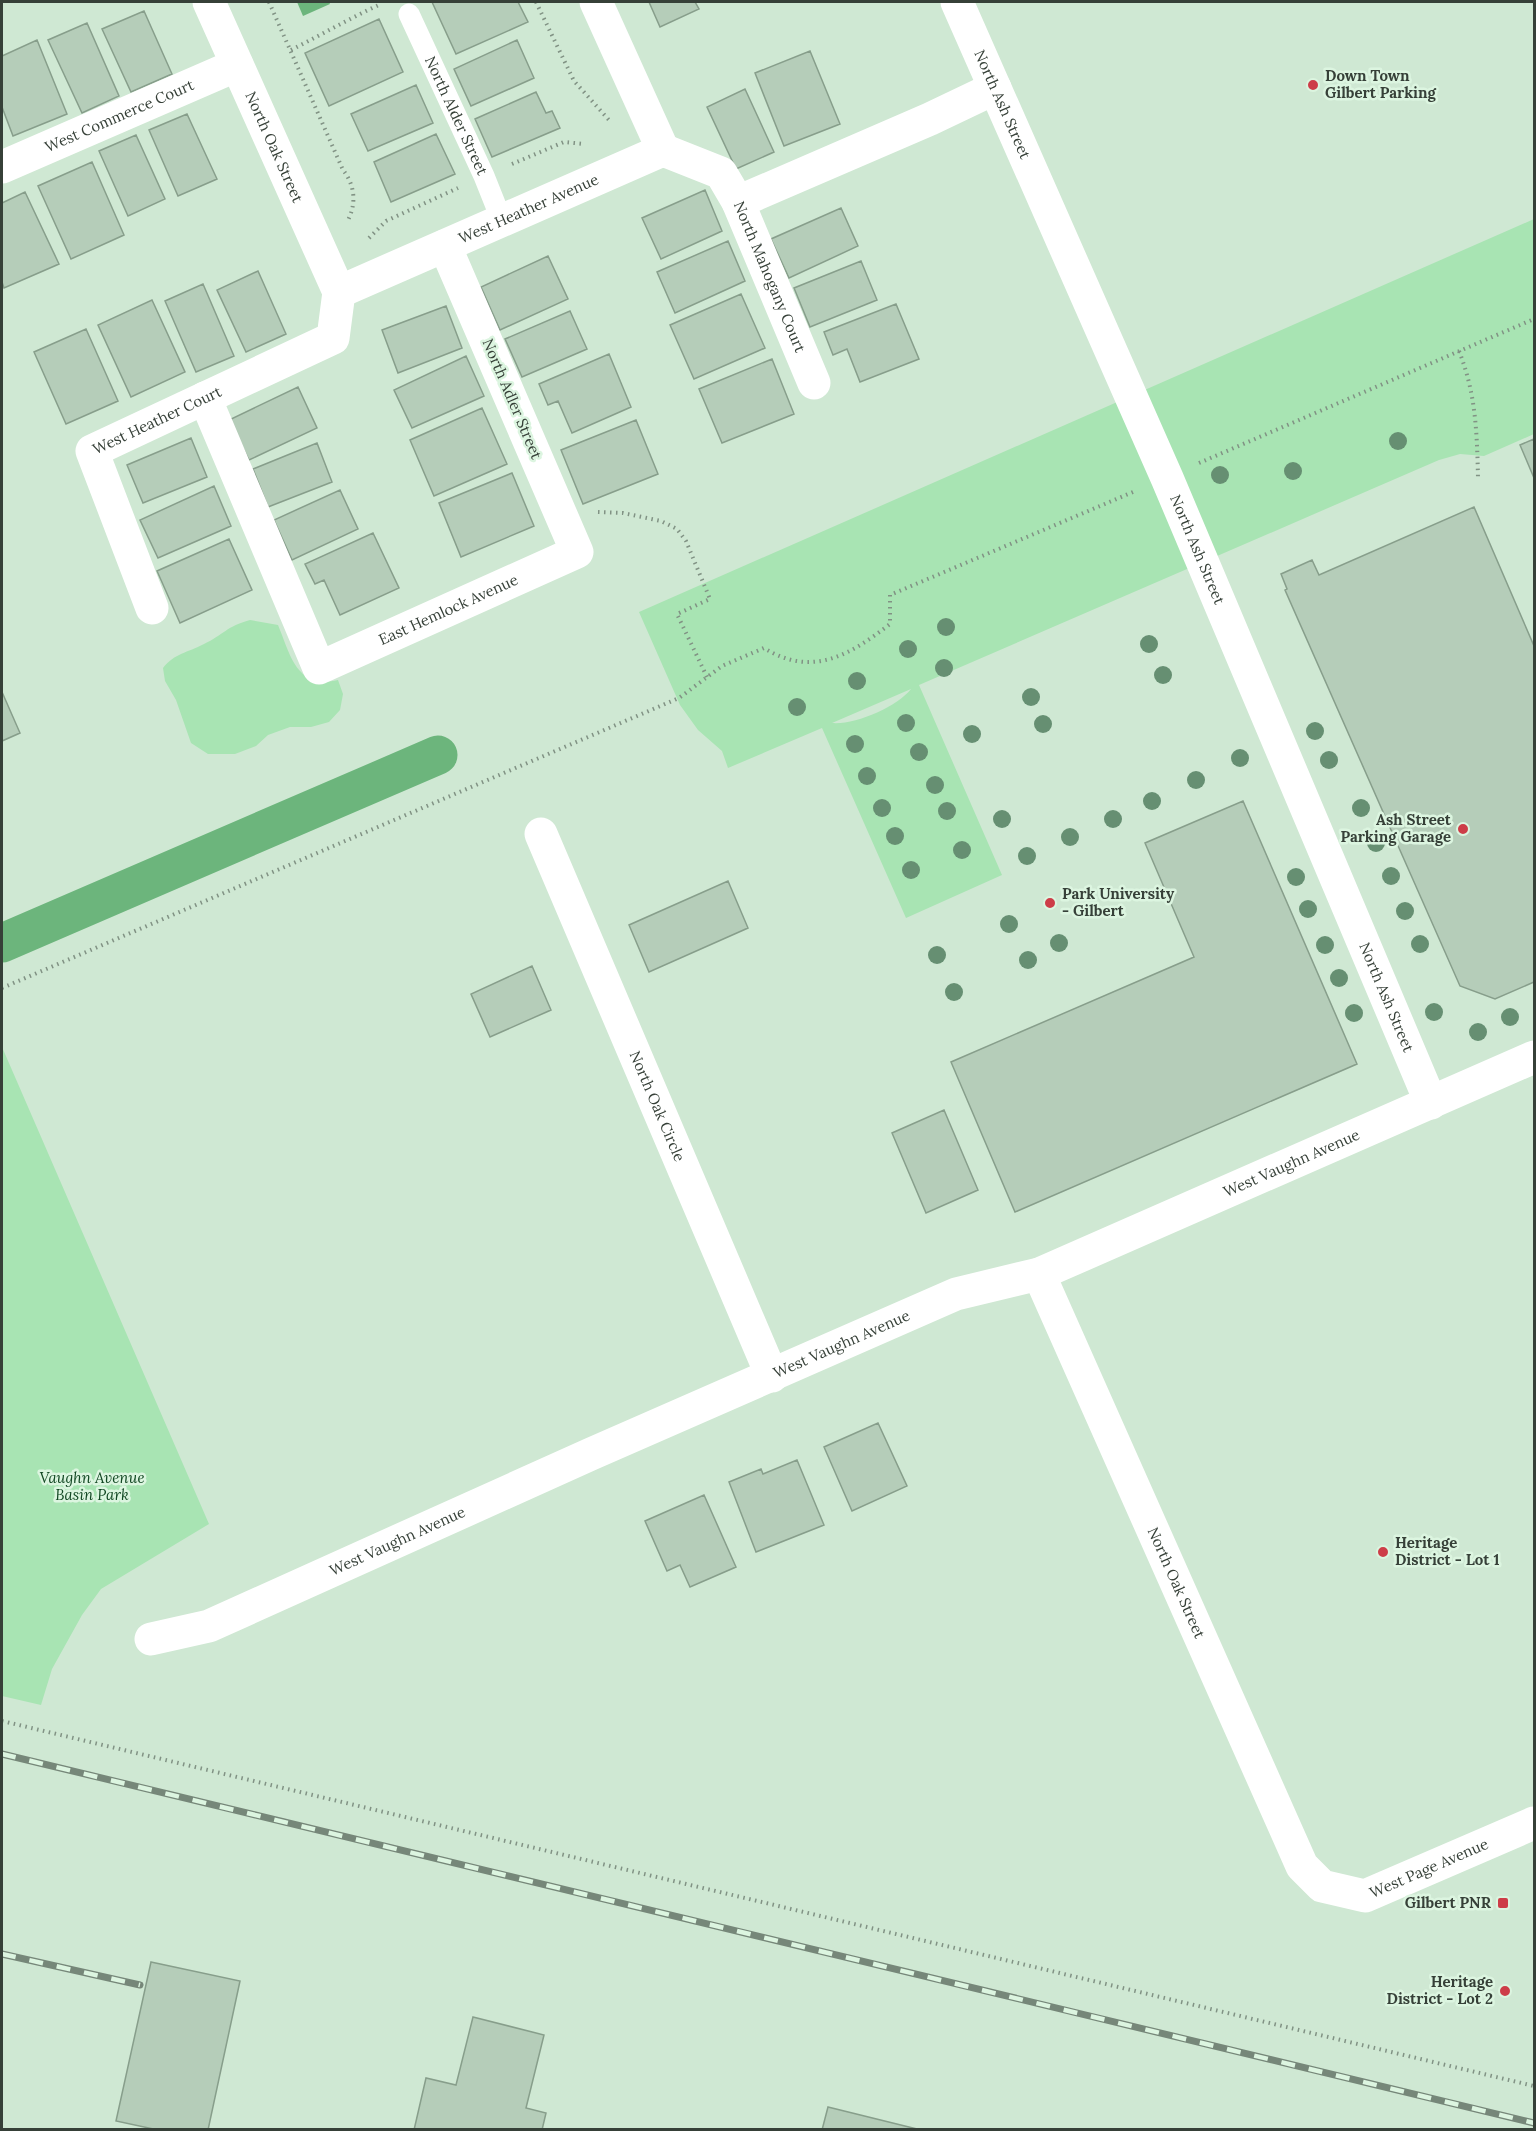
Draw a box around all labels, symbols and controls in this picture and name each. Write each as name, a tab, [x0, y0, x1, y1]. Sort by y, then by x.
street label: North Ash Street	[970, 47, 1035, 162]
street label: North Alder Street	[421, 53, 492, 178]
place label: Down Town Gilbert Parking	[1325, 66, 1437, 102]
street label: West Commerce Court	[42, 75, 197, 156]
marker: Down Town Gilbert Parking	[1306, 78, 1320, 92]
street label: North Oak Street	[241, 88, 308, 206]
street label: West Heather Avenue	[456, 170, 601, 247]
street label: North Mahogany Court	[730, 198, 810, 355]
street label: North Adler Street	[479, 336, 546, 462]
street label: West Heather Court	[89, 382, 225, 458]
street label: North Ash Street	[1166, 492, 1229, 607]
street label: East Hemlock Avenue	[376, 570, 521, 649]
place label: Ash Street Parking Garage	[1340, 810, 1452, 846]
marker: Ash Street Parking Garage	[1456, 822, 1470, 836]
place label: Park University - Gilbert	[1062, 884, 1175, 920]
marker: Park University - Gilbert	[1043, 896, 1057, 910]
street label: North Ash Street	[1355, 939, 1418, 1055]
street label: North Oak Circle	[626, 1048, 689, 1164]
street label: West Vaughn Avenue	[1220, 1125, 1362, 1201]
street label: West Vaughn Avenue	[770, 1305, 913, 1382]
park label: Vaughn Avenue Basin Park	[39, 1468, 145, 1504]
street label: West Vaughn Avenue	[326, 1502, 468, 1580]
street label: North Oak Street	[1144, 1524, 1210, 1641]
place label: Heritage District - Lot 1	[1395, 1533, 1500, 1569]
marker: Heritage District - Lot 1	[1376, 1545, 1390, 1559]
street label: West Page Avenue	[1367, 1834, 1491, 1902]
place label: Gilbert PNR	[1405, 1893, 1492, 1912]
marker: Gilbert PNR	[1496, 1896, 1510, 1910]
place label: Heritage District - Lot 2	[1387, 1972, 1493, 2008]
marker: Heritage District - Lot 2	[1498, 1984, 1512, 1998]

